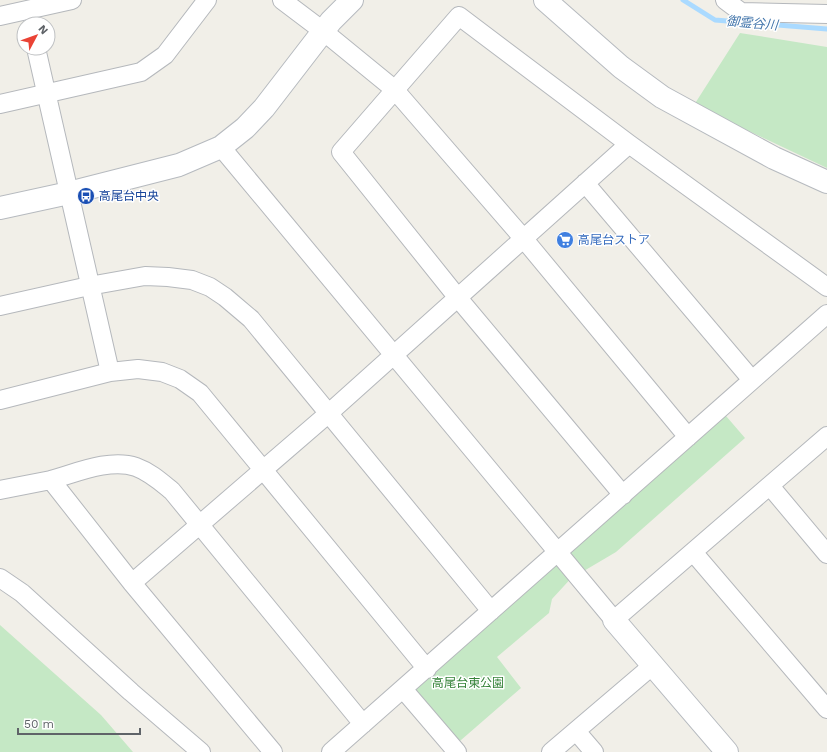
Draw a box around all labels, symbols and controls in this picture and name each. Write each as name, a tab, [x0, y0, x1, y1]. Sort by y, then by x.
water label: 御霊谷川	[725, 13, 781, 33]
north arrow	[16, 16, 56, 56]
text: N	[36, 22, 51, 37]
bus stop icon: 高尾台中央	[76, 186, 96, 206]
place label: 高尾台中央	[99, 189, 159, 203]
supermarket icon: 高尾台ストア	[555, 230, 575, 250]
place label: 高尾台ストア	[578, 233, 650, 247]
park label: 高尾台東公園	[432, 676, 504, 690]
scale bar	[18, 710, 140, 736]
text: 50 m	[24, 717, 54, 731]

